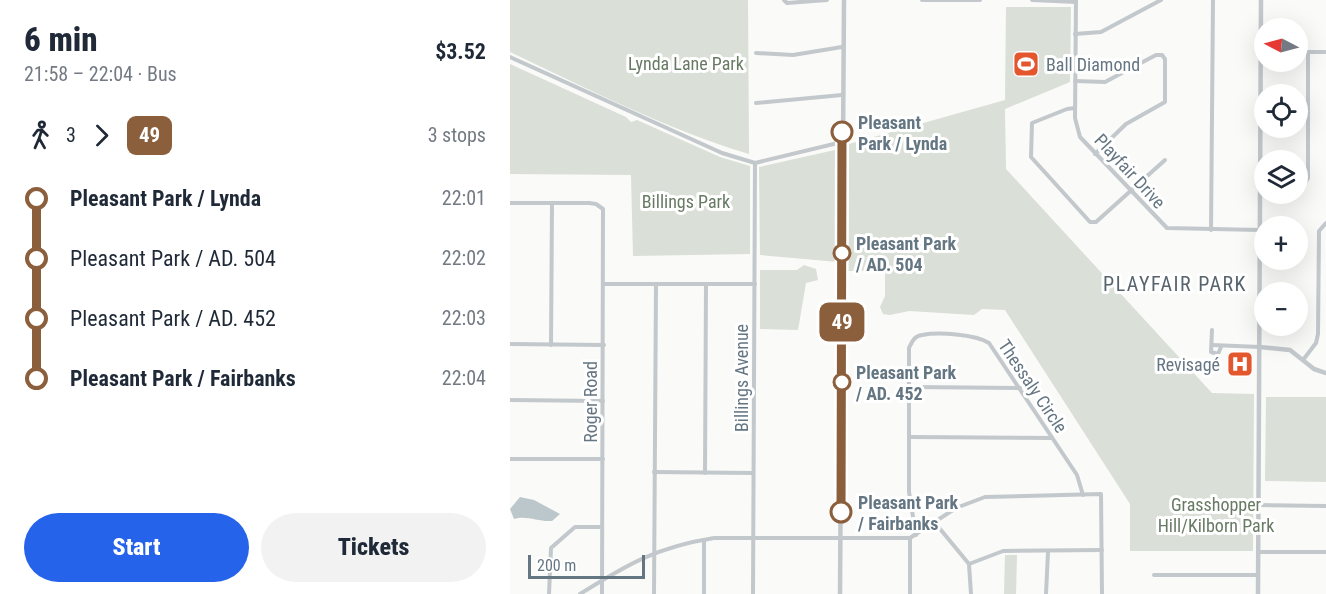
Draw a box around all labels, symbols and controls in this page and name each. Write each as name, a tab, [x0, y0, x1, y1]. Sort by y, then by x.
north arrow	[1254, 18, 1308, 72]
map controls	[1254, 18, 1308, 336]
text: 6 min	[24, 20, 98, 59]
text: $3.52	[435, 39, 486, 64]
sports icon: Ball Diamond	[1011, 49, 1041, 79]
park label: Lynda Lane Park	[628, 53, 744, 74]
place label: Ball Diamond	[1046, 54, 1140, 75]
text: 21:58 – 22:04 · Bus	[24, 62, 177, 86]
button: locate	[1254, 84, 1308, 138]
place label: Pleasant Park / Lynda	[858, 112, 947, 154]
icon: walk	[24, 119, 57, 152]
icon: forward	[85, 119, 118, 152]
marker: Pleasant Park / Lynda	[831, 121, 853, 143]
text: 3	[66, 123, 76, 147]
text: 49	[139, 123, 160, 147]
text: 3 stops	[428, 123, 486, 147]
street label: Playfair Drive	[1090, 129, 1170, 213]
button: layers	[1254, 150, 1308, 204]
text: Pleasant Park / Lynda	[70, 186, 261, 211]
text: 22:01	[442, 186, 486, 210]
park label: Billings Park	[642, 191, 730, 212]
button: +	[1254, 216, 1308, 270]
place label: Pleasant Park / AD. 504	[855, 233, 957, 275]
marker: Pleasant Park / AD. 504	[833, 244, 851, 262]
text: Pleasant Park / AD. 504	[70, 246, 276, 271]
text: 22:02	[442, 246, 486, 270]
district label: PLAYFAIR PARK	[1103, 272, 1247, 296]
button: −	[1254, 282, 1308, 336]
line badge: 49	[815, 302, 869, 342]
text: Pleasant Park / AD. 452	[70, 306, 276, 331]
text: 22:03	[442, 306, 486, 330]
text: 49	[831, 310, 853, 334]
street label: Billings Avenue	[731, 324, 752, 432]
street label: Thessaly Circle	[994, 335, 1072, 437]
hospital icon: Revisagé	[1225, 349, 1255, 379]
place label: Revisagé	[1156, 354, 1220, 375]
street label: Roger Road	[580, 361, 601, 443]
place label: Pleasant Park / AD. 452	[855, 362, 957, 404]
text: Pleasant Park / Fairbanks	[70, 366, 296, 391]
text: 22:04	[442, 366, 486, 390]
marker: Pleasant Park / AD. 452	[833, 373, 851, 391]
place label: Pleasant Park / Fairbanks	[857, 492, 959, 534]
park label: Grasshopper Hill/Kilborn Park	[1158, 494, 1274, 536]
marker: Pleasant Park / Fairbanks	[830, 501, 852, 523]
button: Start	[24, 513, 249, 582]
button: Tickets	[261, 513, 486, 582]
scale bar	[528, 552, 645, 580]
text: 200 m	[537, 556, 576, 575]

